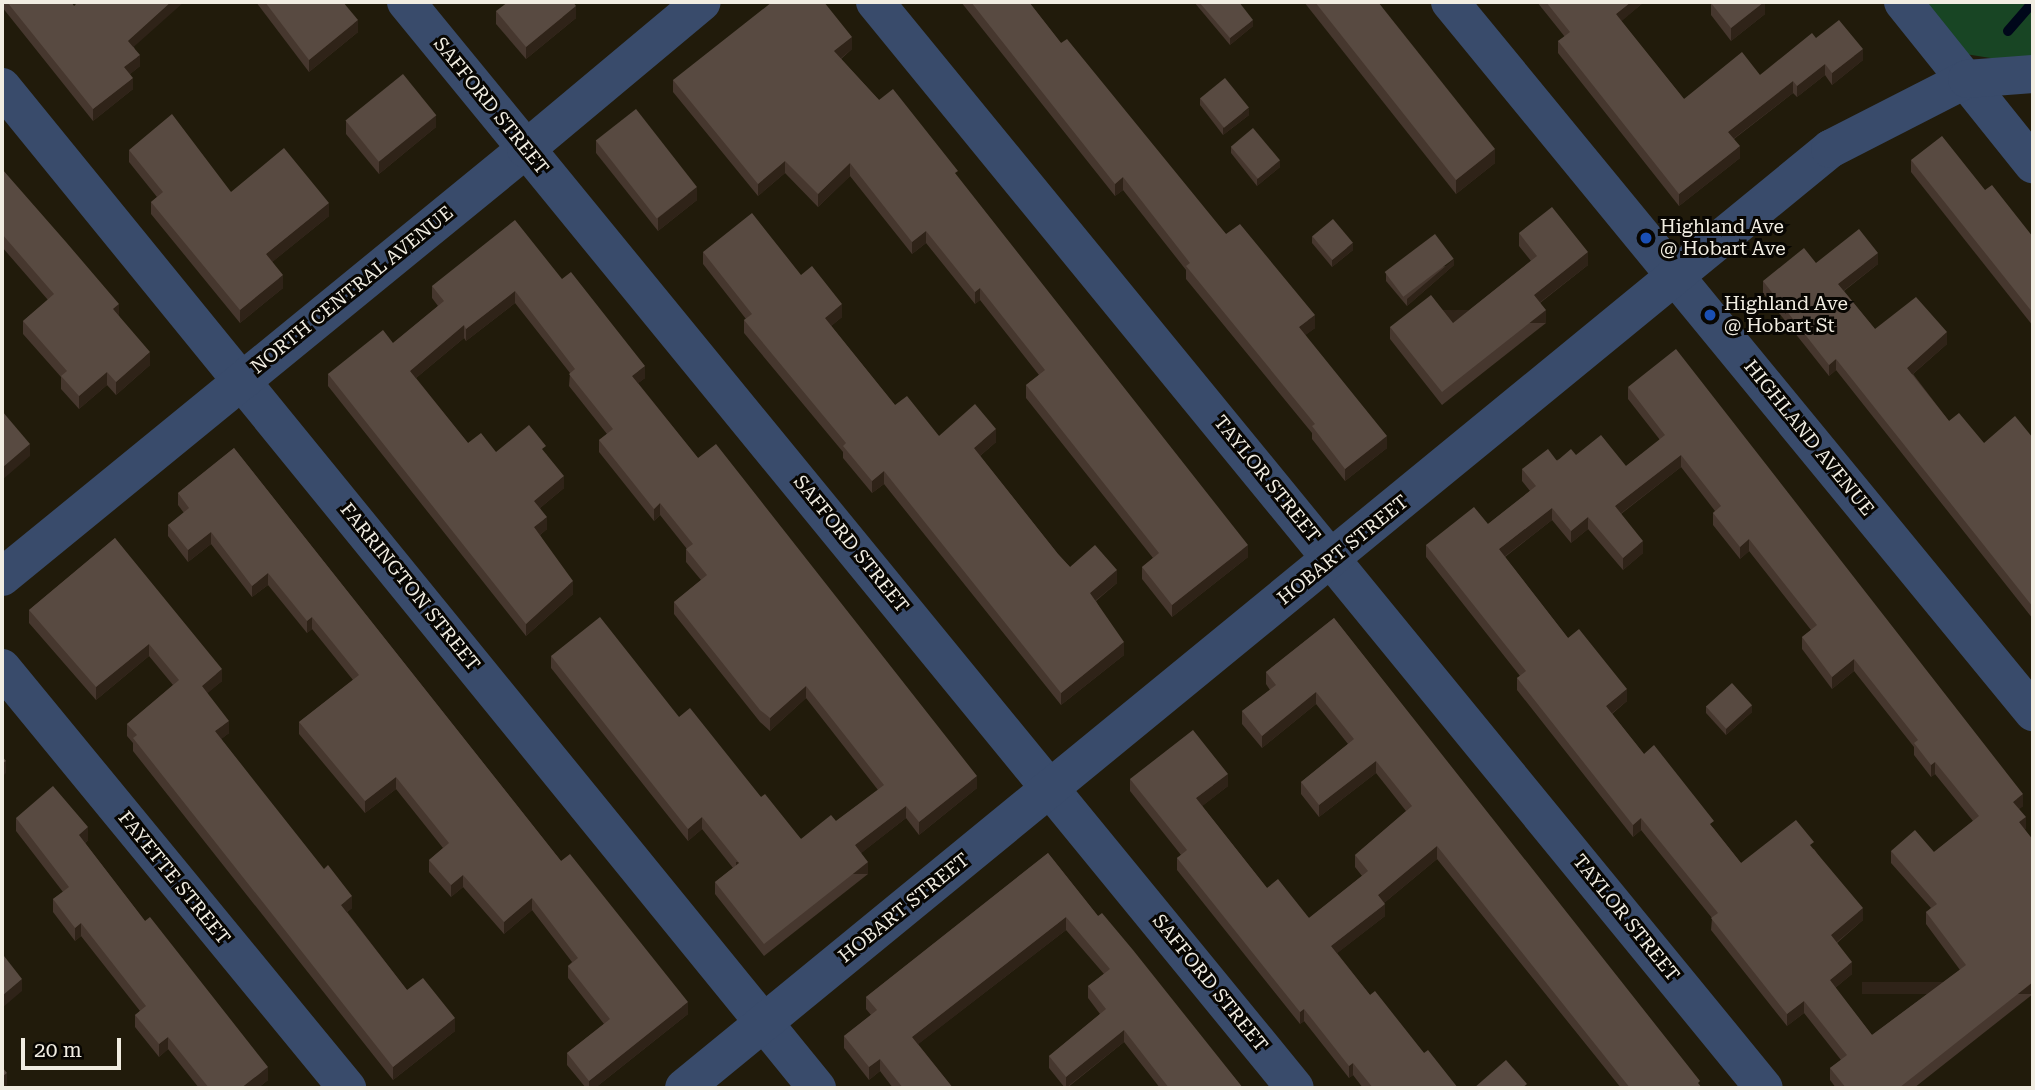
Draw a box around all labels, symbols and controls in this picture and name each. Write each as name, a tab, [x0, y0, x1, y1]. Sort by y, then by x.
street label: SAFFORD STREET	[429, 33, 553, 179]
street label: NORTH CENTRAL AVENUE	[246, 201, 458, 379]
place label: Highland Ave @ Hobart Ave	[1660, 216, 1786, 260]
marker: Highland Ave @ Hobart Ave	[1638, 230, 1654, 246]
place label: Highland Ave @ Hobart St	[1724, 293, 1848, 337]
marker: Highland Ave @ Hobart St	[1702, 307, 1718, 323]
street label: HIGHLAND AVENUE	[1739, 356, 1879, 520]
street label: TAYLOR STREET	[1209, 411, 1325, 547]
street label: SAFFORD STREET	[789, 471, 913, 617]
street label: HOBART STREET	[1273, 490, 1413, 610]
street label: FARRINGTON STREET	[335, 499, 485, 675]
street label: FAYETTE STREET	[113, 807, 235, 949]
street label: HOBART STREET	[834, 848, 974, 968]
street label: TAYLOR STREET	[1568, 850, 1684, 986]
street label: SAFFORD STREET	[1148, 910, 1272, 1056]
scale bar	[24, 1024, 124, 1068]
text: 20 m	[34, 1038, 82, 1062]

